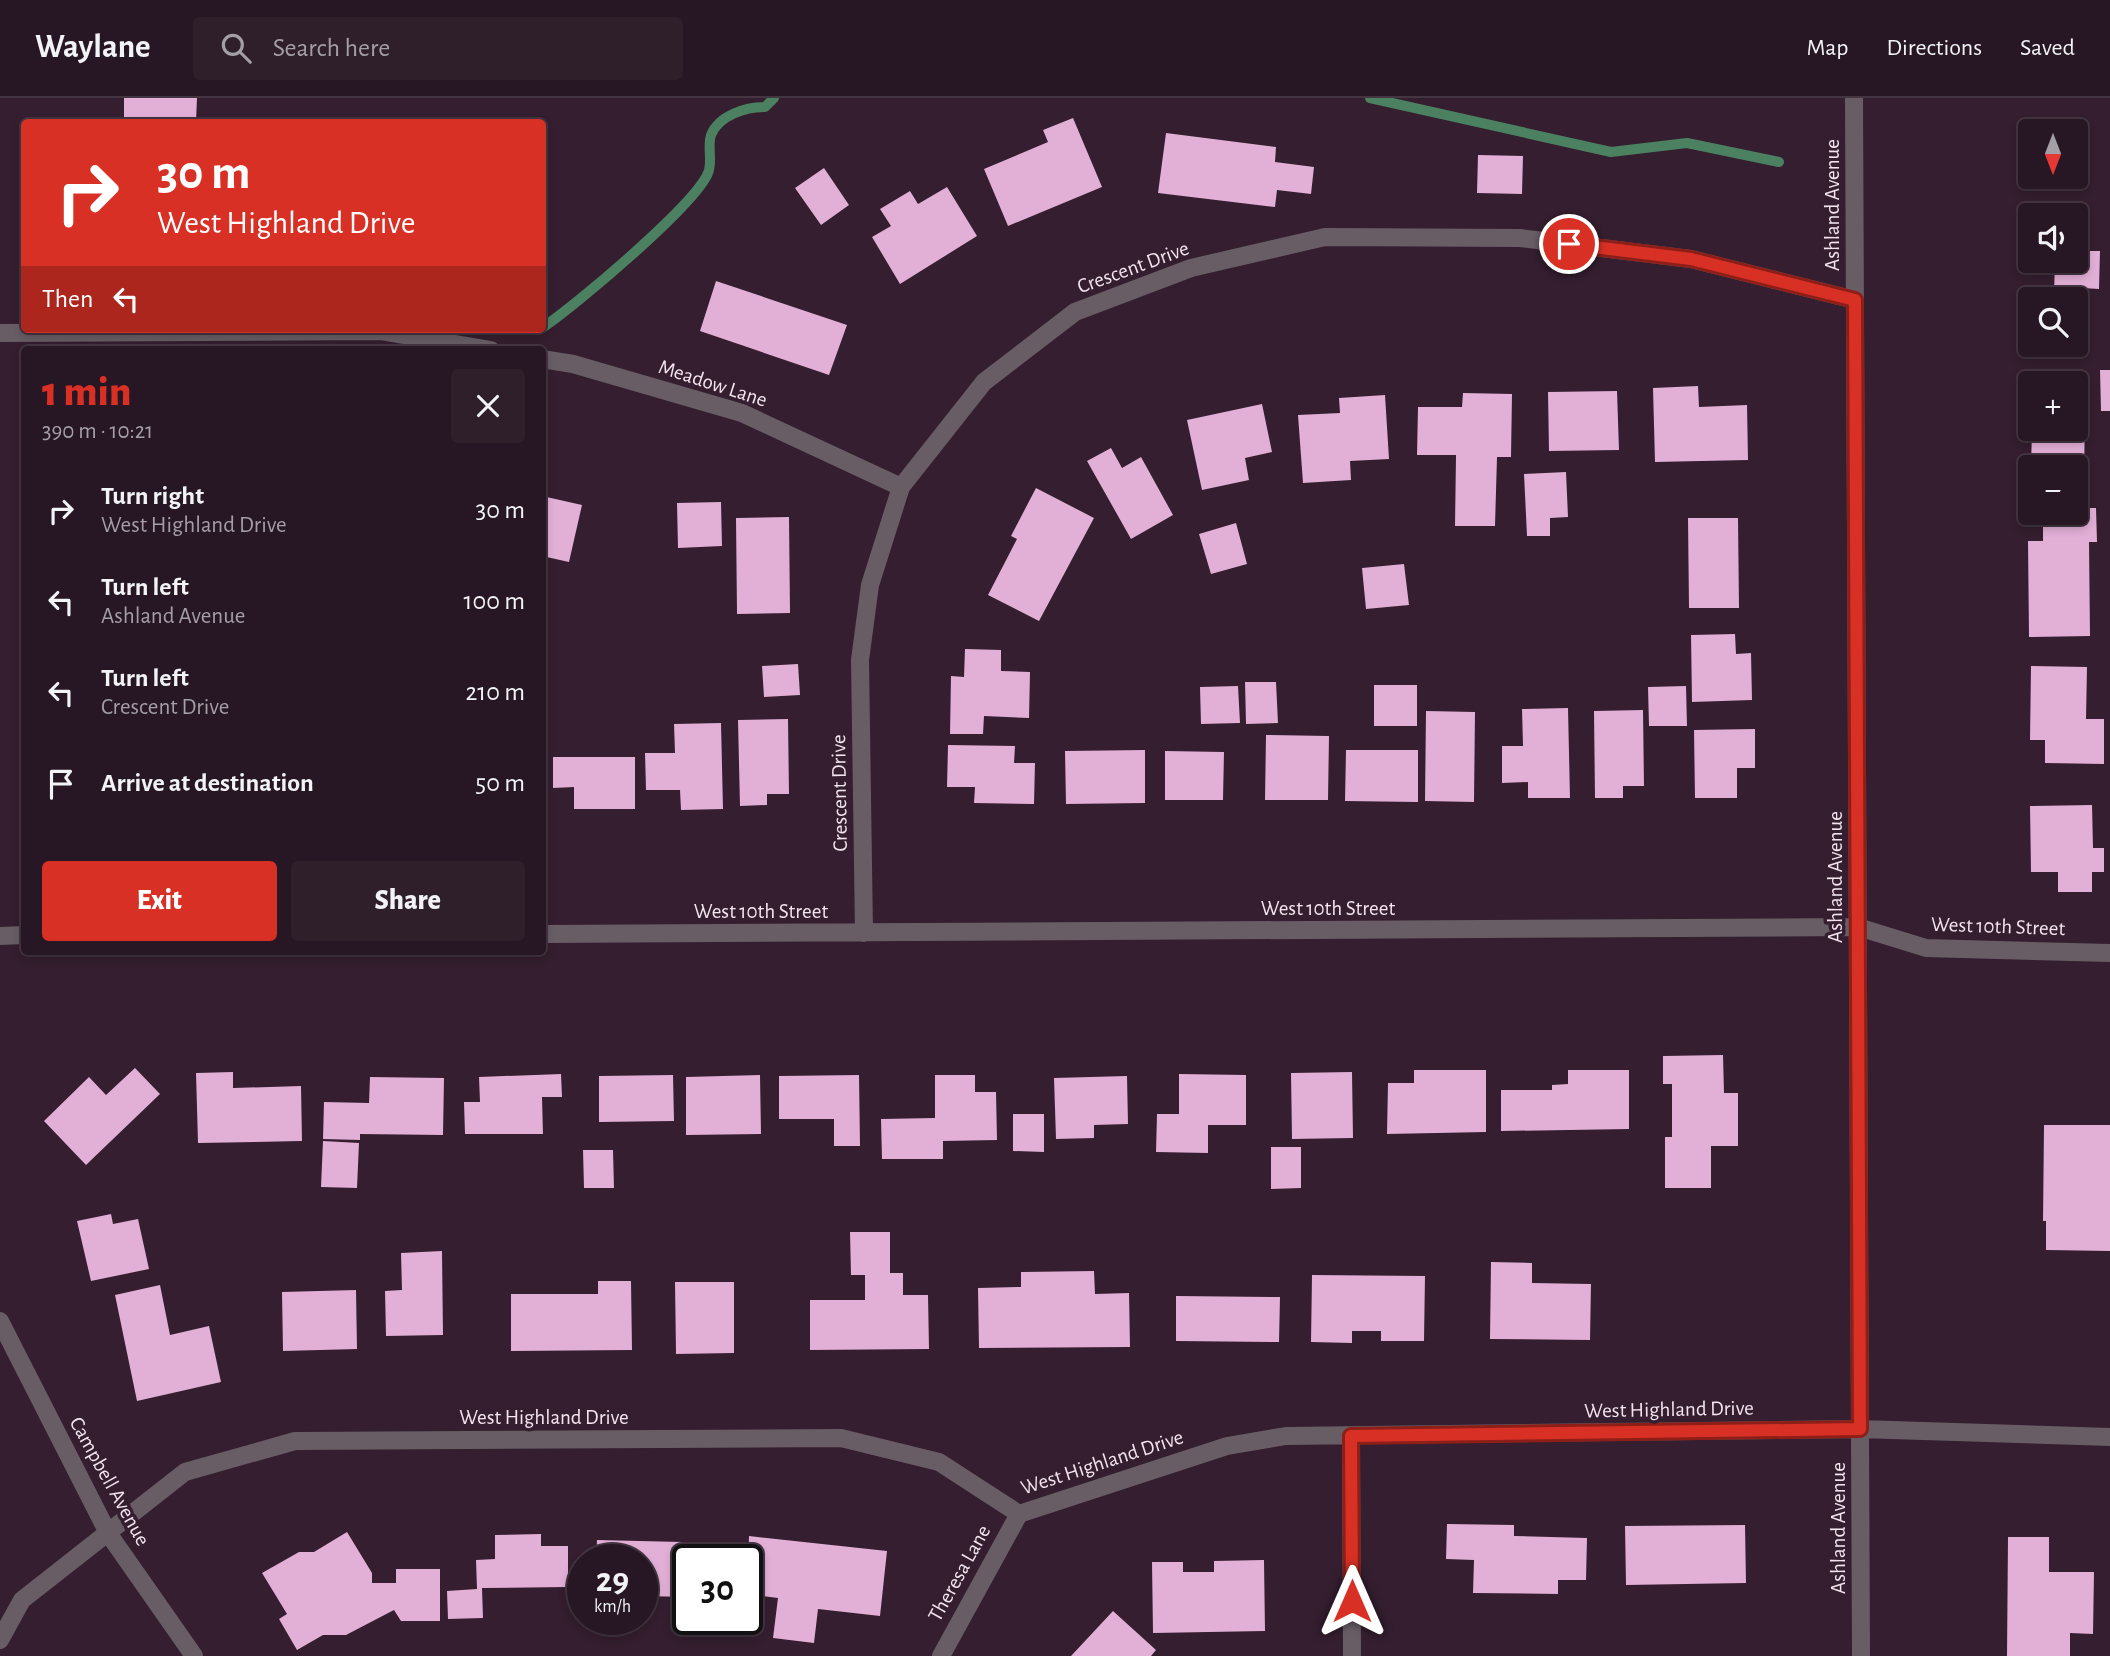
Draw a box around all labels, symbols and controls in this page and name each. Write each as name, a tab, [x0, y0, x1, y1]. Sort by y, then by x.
search box	[193, 17, 683, 80]
icon: search	[217, 29, 255, 67]
text: Waylane	[35, 31, 151, 64]
text: Search here	[273, 35, 390, 61]
text: Map	[1806, 36, 1848, 60]
text: Directions	[1886, 36, 1982, 60]
text: Saved	[2020, 36, 2075, 60]
north arrow	[2018, 119, 2088, 189]
map controls	[2018, 119, 2088, 525]
street label: Ashland Avenue	[1822, 139, 1843, 271]
icon: right	[42, 147, 133, 238]
text: 30 m	[157, 149, 251, 198]
button: sound	[2018, 203, 2088, 273]
text: West Highland Drive	[157, 207, 415, 239]
pin	[1539, 214, 1599, 274]
icon: arrive	[1550, 225, 1588, 263]
street label: Crescent Drive	[1075, 238, 1192, 297]
icon: left	[107, 280, 145, 318]
text: Then	[42, 286, 93, 312]
button: search	[2018, 287, 2088, 357]
street label: Meadow Lane	[656, 356, 770, 411]
button: close	[451, 369, 525, 443]
text: 1 min	[42, 371, 131, 413]
button: +	[2018, 371, 2088, 441]
text: 390 m · 10:21	[42, 420, 153, 443]
button: −	[2018, 455, 2088, 525]
text: Turn right	[101, 483, 204, 509]
icon: right	[42, 492, 80, 530]
text: 30 m	[475, 497, 525, 523]
text: West Highland Drive	[101, 514, 287, 537]
text: Turn left	[101, 574, 189, 600]
icon: left	[42, 583, 80, 621]
text: 100 m	[464, 588, 525, 614]
text: Ashland Avenue	[101, 605, 245, 628]
text: Turn left	[101, 665, 189, 691]
icon: left	[42, 674, 80, 712]
text: 210 m	[465, 679, 525, 705]
text: Crescent Drive	[101, 696, 229, 719]
street label: Crescent Drive	[828, 734, 851, 852]
icon: arrive	[42, 765, 80, 803]
text: Arrive at destination	[101, 770, 314, 796]
text: 50 m	[475, 770, 525, 796]
street label: Ashland Avenue	[1825, 811, 1846, 943]
button: Exit	[42, 861, 277, 941]
button: Share	[291, 861, 525, 941]
street label: West 10th Street	[1261, 898, 1395, 919]
street label: West 10th Street	[694, 901, 828, 922]
street label: West 10th Street	[1931, 914, 2066, 939]
street label: West Highland Drive	[1584, 1398, 1754, 1421]
street label: West Highland Drive	[459, 1407, 629, 1428]
street label: Campbell Avenue	[66, 1413, 154, 1549]
street label: West Highland Drive	[1018, 1426, 1186, 1499]
street label: Ashland Avenue	[1828, 1462, 1849, 1594]
street label: Theresa Lane	[924, 1521, 995, 1625]
speed limit sign: 30	[672, 1544, 763, 1635]
text: 29	[596, 1563, 629, 1598]
position arrow	[1315, 1564, 1389, 1638]
text: km/h	[594, 1598, 631, 1616]

